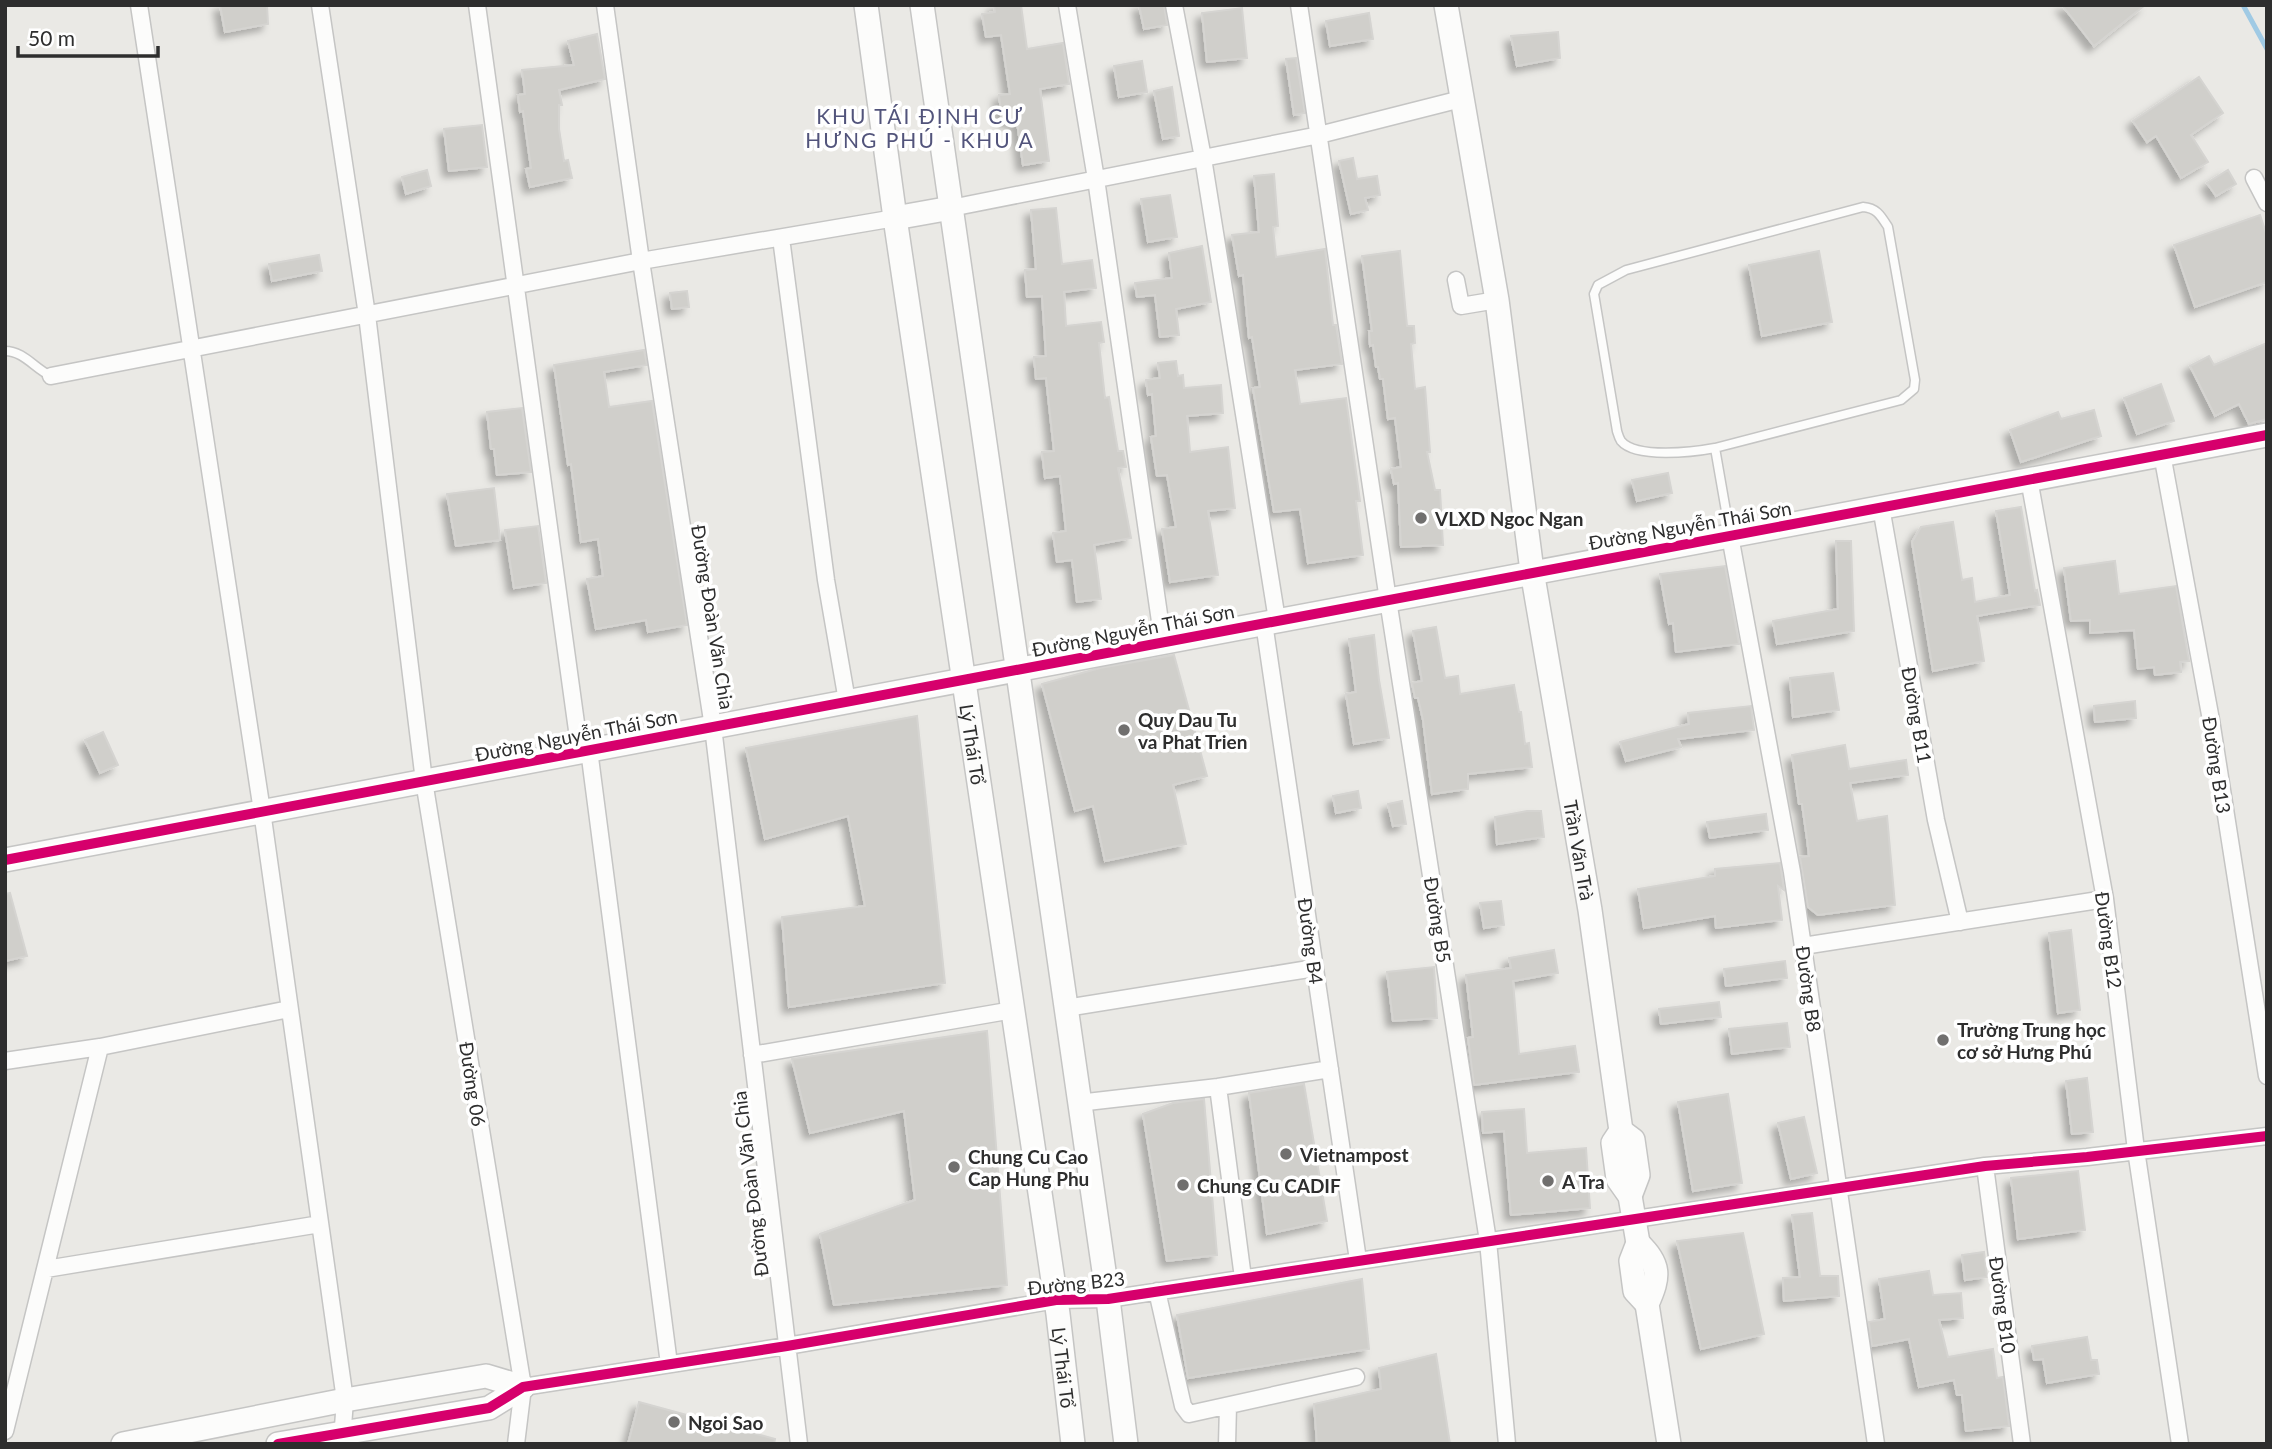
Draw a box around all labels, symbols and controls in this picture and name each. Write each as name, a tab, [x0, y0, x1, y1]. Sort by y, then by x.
scale bar	[18, 14, 158, 58]
text: 50 m	[28, 25, 75, 50]
district label: KHU TÁI ĐỊNH CƯ HƯNG PHÚ - KHU A	[805, 103, 1035, 152]
street label: Đường Nguyễn Thái Sơn	[1587, 496, 1793, 554]
place label: VLXD Ngoc Ngan	[1434, 507, 1583, 530]
marker: VLXD Ngoc Ngan	[1413, 510, 1429, 526]
street label: Đường Đoàn Văn Chia	[687, 523, 739, 711]
street label: Đường Nguyễn Thái Sơn	[1030, 599, 1236, 661]
street label: Đường B11	[1897, 665, 1937, 765]
street label: Lý Thái Tổ	[956, 702, 991, 786]
street label: Đường Nguyễn Thái Sơn	[473, 704, 679, 766]
place label: Quy Dau Tu va Phat Trien	[1138, 708, 1247, 753]
street label: Đường B13	[2198, 715, 2236, 815]
marker: Quy Dau Tu va Phat Trien	[1116, 722, 1132, 738]
street label: Trần Văn Trà	[1560, 798, 1600, 902]
street label: Đường B5	[1420, 875, 1456, 965]
street label: Đường B12	[2091, 890, 2127, 990]
street label: Đường B4	[1294, 896, 1328, 986]
street label: Đường B8	[1792, 944, 1826, 1034]
place label: Trường Trung học cơ sở Hưng Phú	[1957, 1018, 2106, 1063]
marker: Trường Trung học cơ sở Hưng Phú	[1935, 1032, 1951, 1048]
street label: Đường 06	[455, 1040, 491, 1128]
street label: Đường Đoàn Văn Chia	[727, 1090, 773, 1278]
place label: Vietnampost	[1299, 1143, 1409, 1166]
place label: Chung Cu Cao Cap Hung Phu	[968, 1145, 1089, 1190]
marker: Vietnampost	[1278, 1146, 1294, 1162]
marker: Chung Cu Cao Cap Hung Phu	[946, 1159, 962, 1175]
place label: A Tra	[1561, 1170, 1605, 1193]
marker: A Tra	[1540, 1173, 1556, 1189]
place label: Chung Cu CADIF	[1197, 1174, 1341, 1197]
marker: Chung Cu CADIF	[1175, 1177, 1191, 1193]
street label: Đường B10	[1985, 1255, 2021, 1355]
street label: Đường B23	[1026, 1266, 1126, 1300]
street label: Lý Thái Tổ	[1048, 1326, 1080, 1409]
place label: Ngoi Sao	[688, 1411, 763, 1434]
marker: Ngoi Sao	[666, 1414, 682, 1430]

